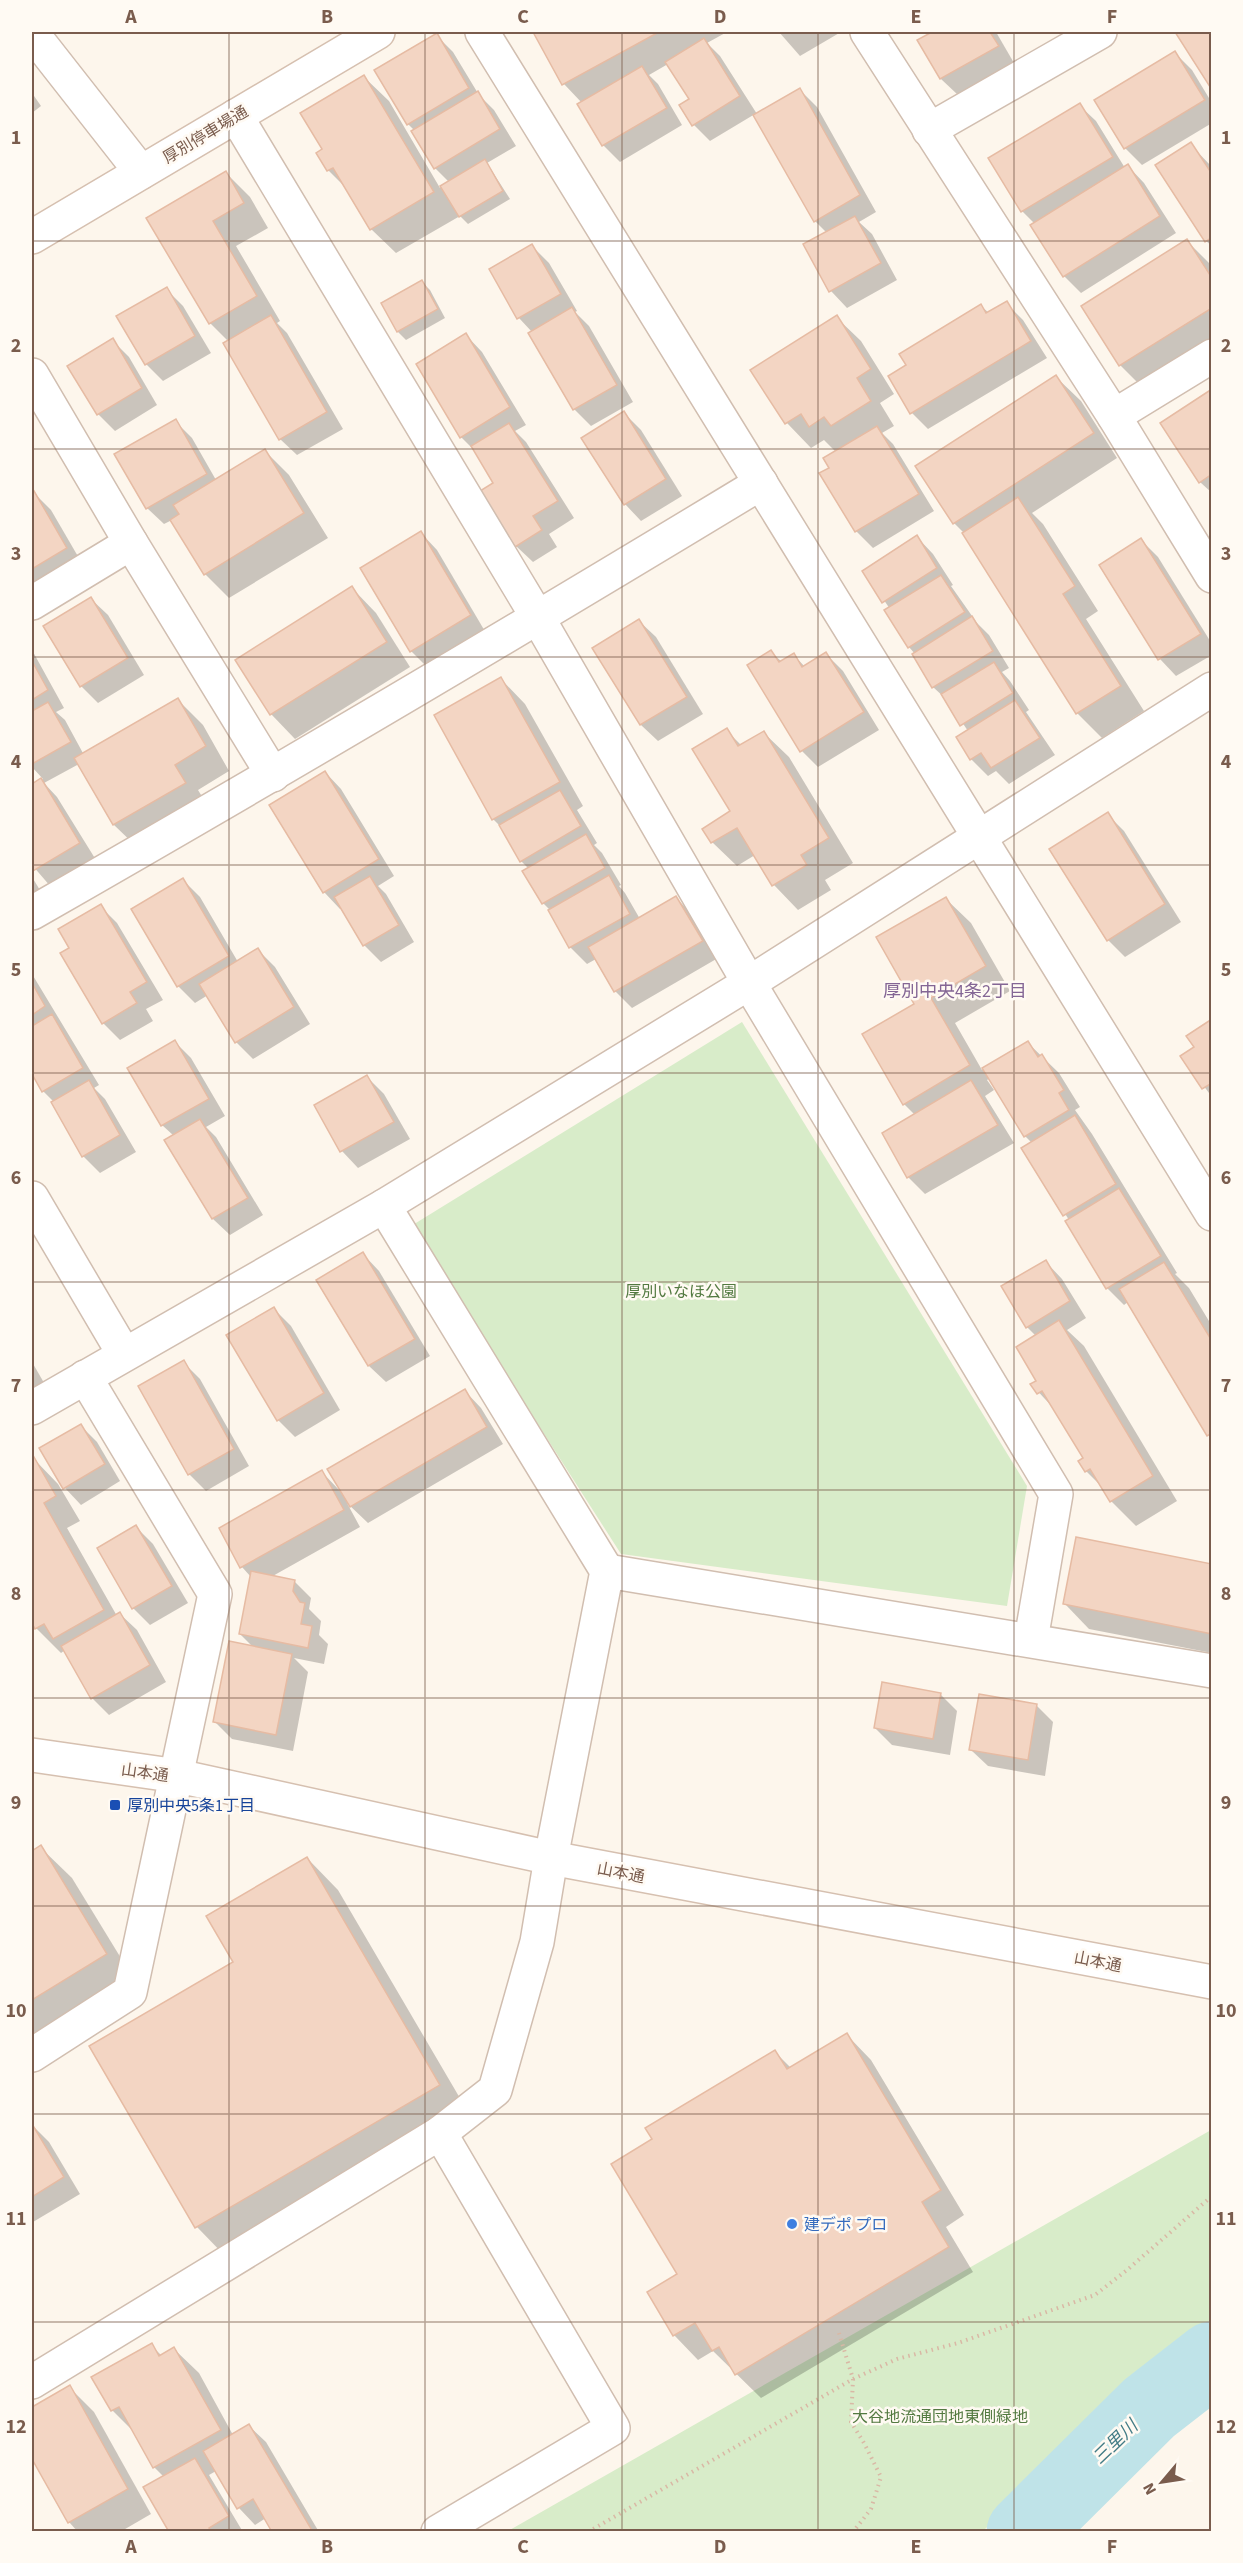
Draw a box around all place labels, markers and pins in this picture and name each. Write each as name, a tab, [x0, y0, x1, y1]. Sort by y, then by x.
place label: 厚別中央5条1丁目	[127, 1795, 255, 1817]
marker: 厚別中央5条1丁目	[108, 1798, 122, 1812]
place label: 建デポ プロ	[804, 2214, 887, 2236]
marker: 建デポ プロ	[785, 2217, 799, 2231]

